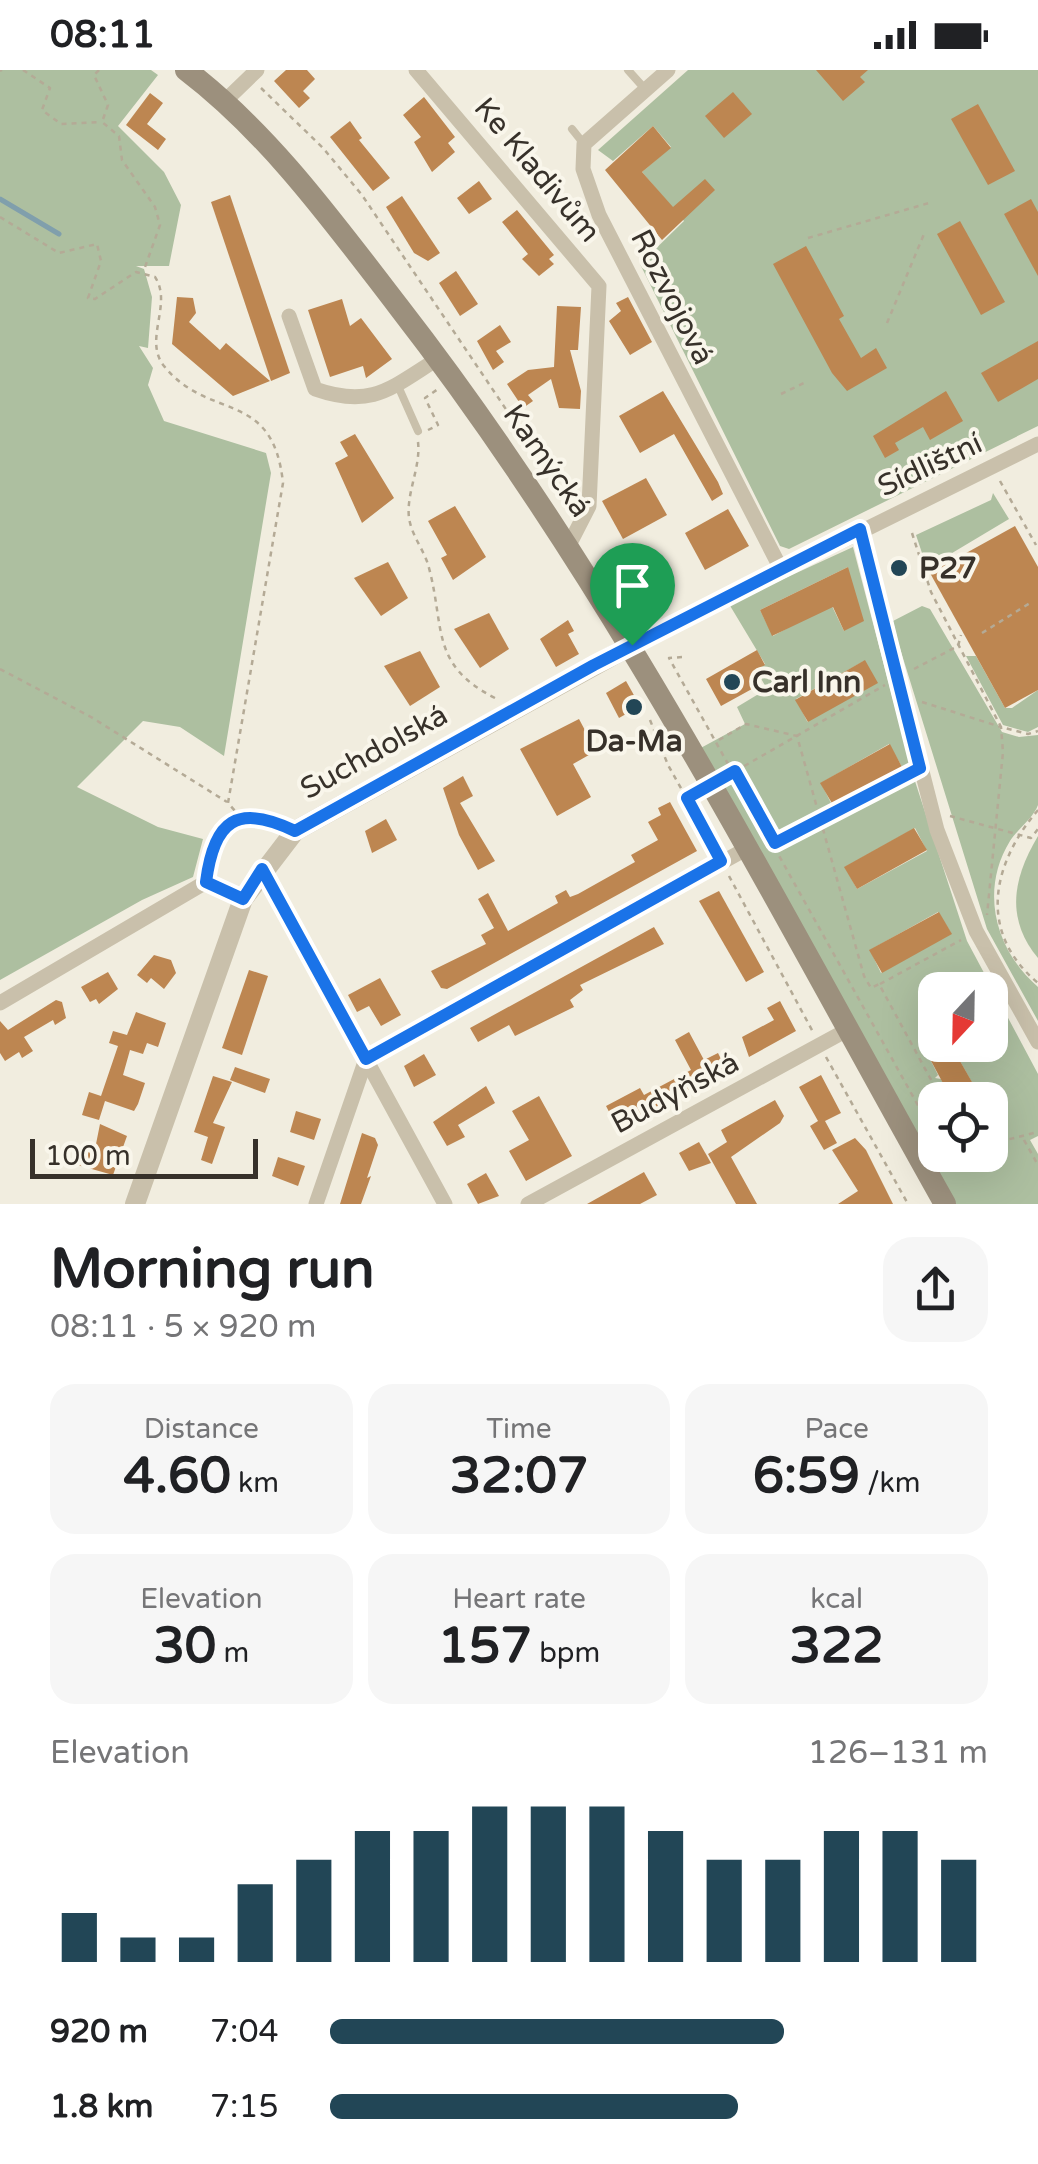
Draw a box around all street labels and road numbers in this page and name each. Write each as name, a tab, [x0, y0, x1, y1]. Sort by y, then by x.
street label: Ke Kladivům	[466, 90, 608, 250]
street label: Rozvojová	[622, 223, 722, 371]
street label: Kamýcká	[495, 398, 599, 524]
street label: Sídlištní	[872, 425, 988, 505]
street label: Suchdolská	[294, 696, 454, 808]
street label: Budyňská	[605, 1044, 745, 1142]

